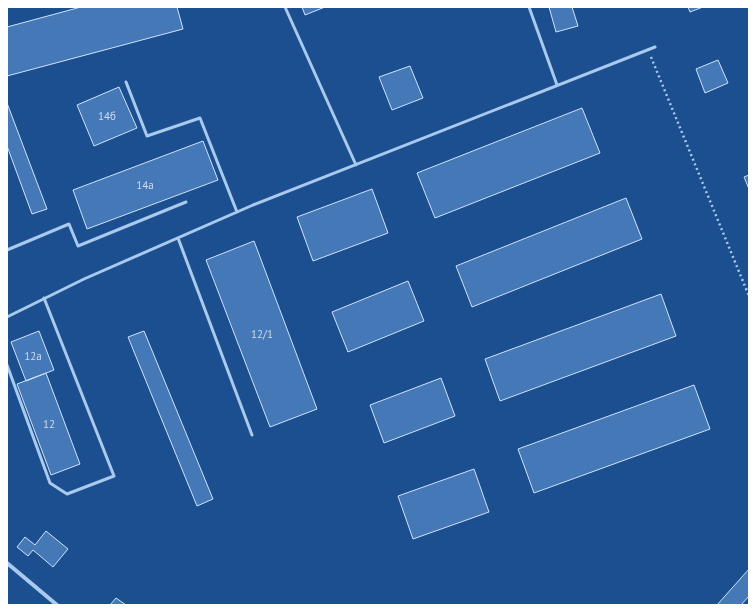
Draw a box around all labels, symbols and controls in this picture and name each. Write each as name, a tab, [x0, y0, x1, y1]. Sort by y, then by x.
house number: 14б	[98, 109, 116, 123]
house number: 14а	[136, 178, 154, 192]
house number: 12/1	[251, 327, 273, 341]
house number: 12а	[24, 349, 42, 363]
house number: 12	[43, 417, 55, 431]

